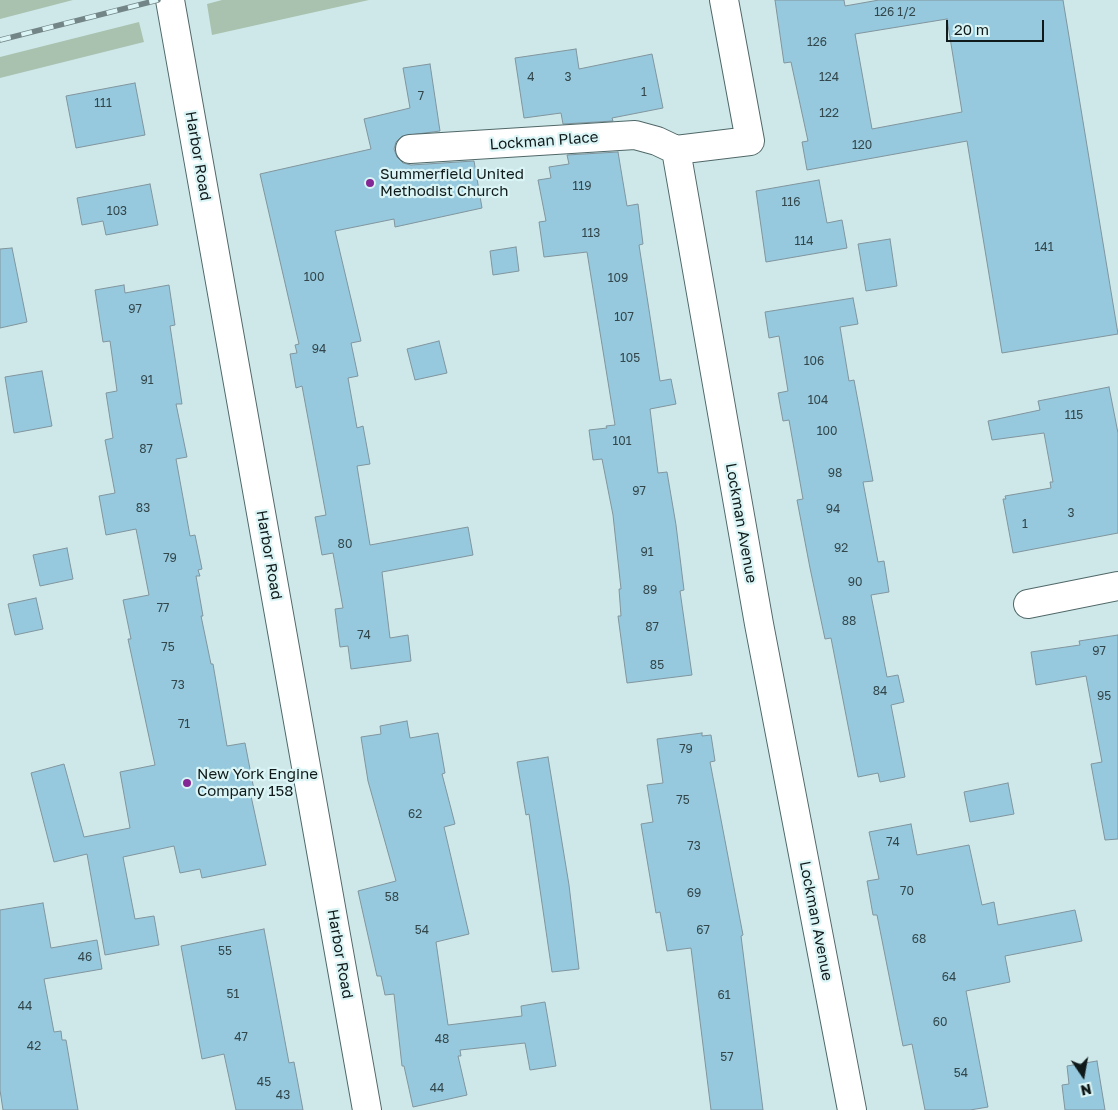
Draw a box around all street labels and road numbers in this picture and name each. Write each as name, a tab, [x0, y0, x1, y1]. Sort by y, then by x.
street label: Harbor Road	[181, 110, 215, 202]
street label: Lockman Place	[489, 128, 599, 154]
street label: Lockman Avenue	[722, 461, 760, 585]
street label: Harbor Road	[252, 509, 286, 601]
street label: Lockman Avenue	[796, 860, 836, 982]
street label: Harbor Road	[323, 908, 357, 1000]

